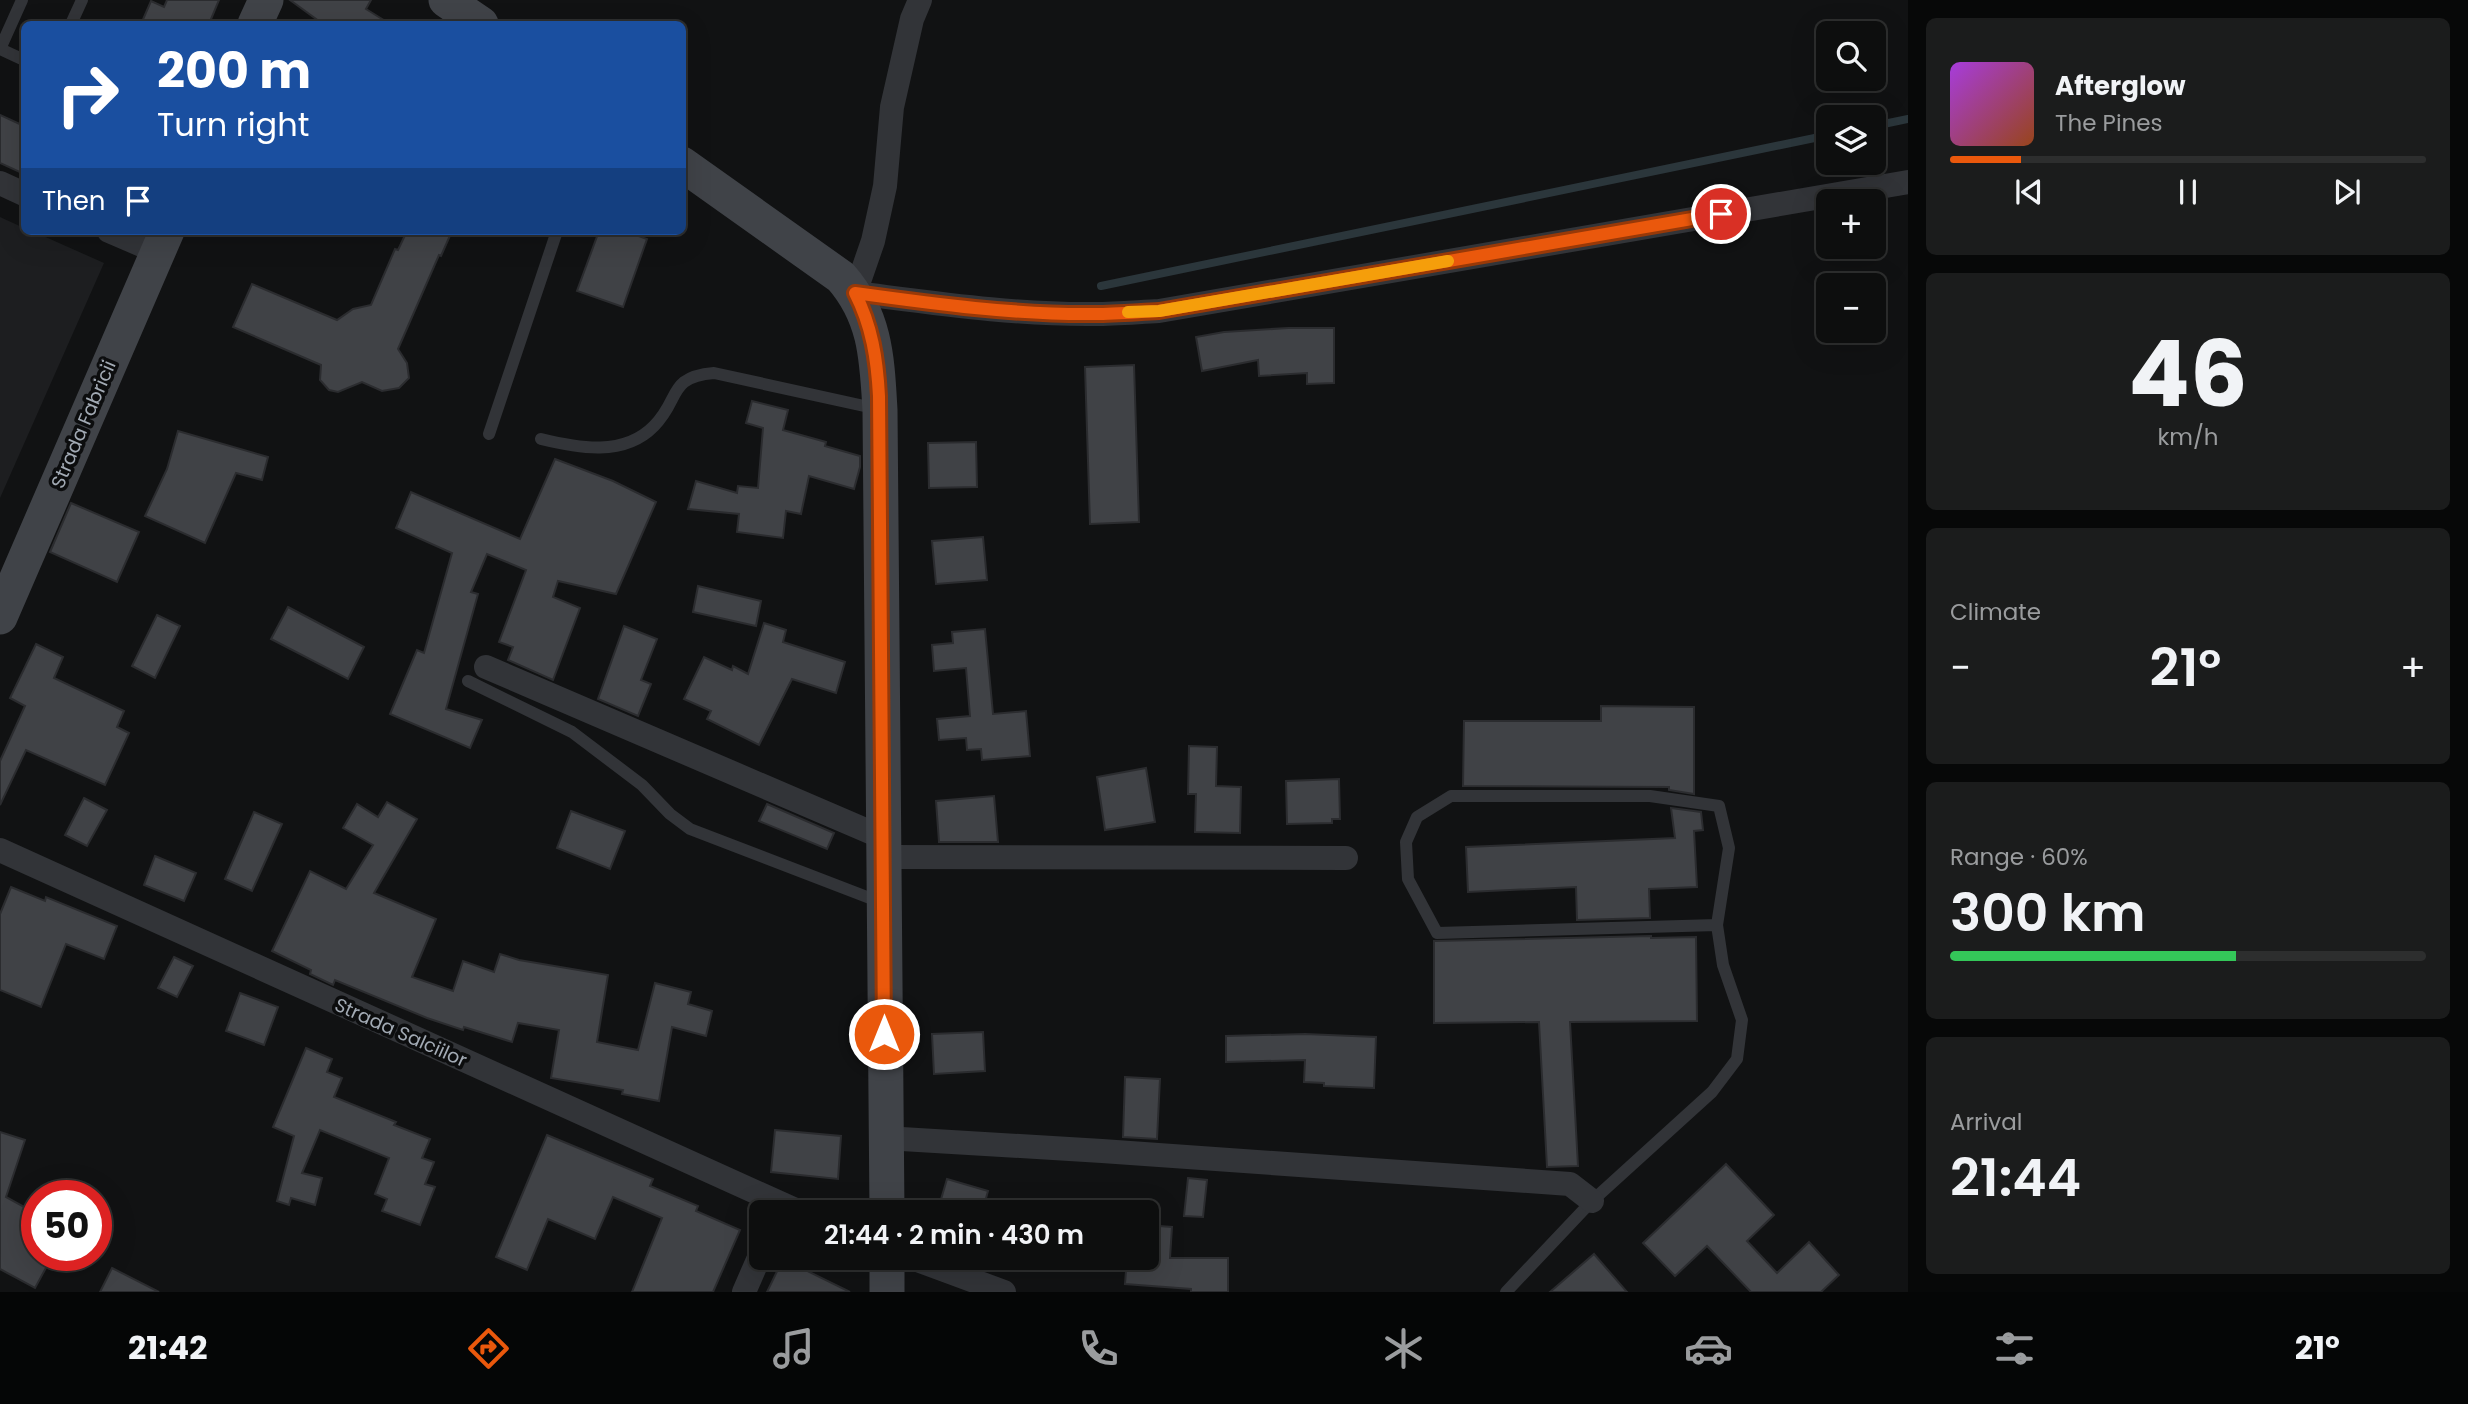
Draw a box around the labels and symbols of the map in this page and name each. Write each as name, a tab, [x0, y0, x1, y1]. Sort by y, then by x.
pin	[1691, 184, 1751, 244]
street label: Strada Fabricii	[44, 356, 123, 492]
street label: Strada Salciilor	[330, 991, 471, 1074]
position arrow	[847, 997, 921, 1071]
speed limit sign: 50	[21, 1180, 112, 1271]

